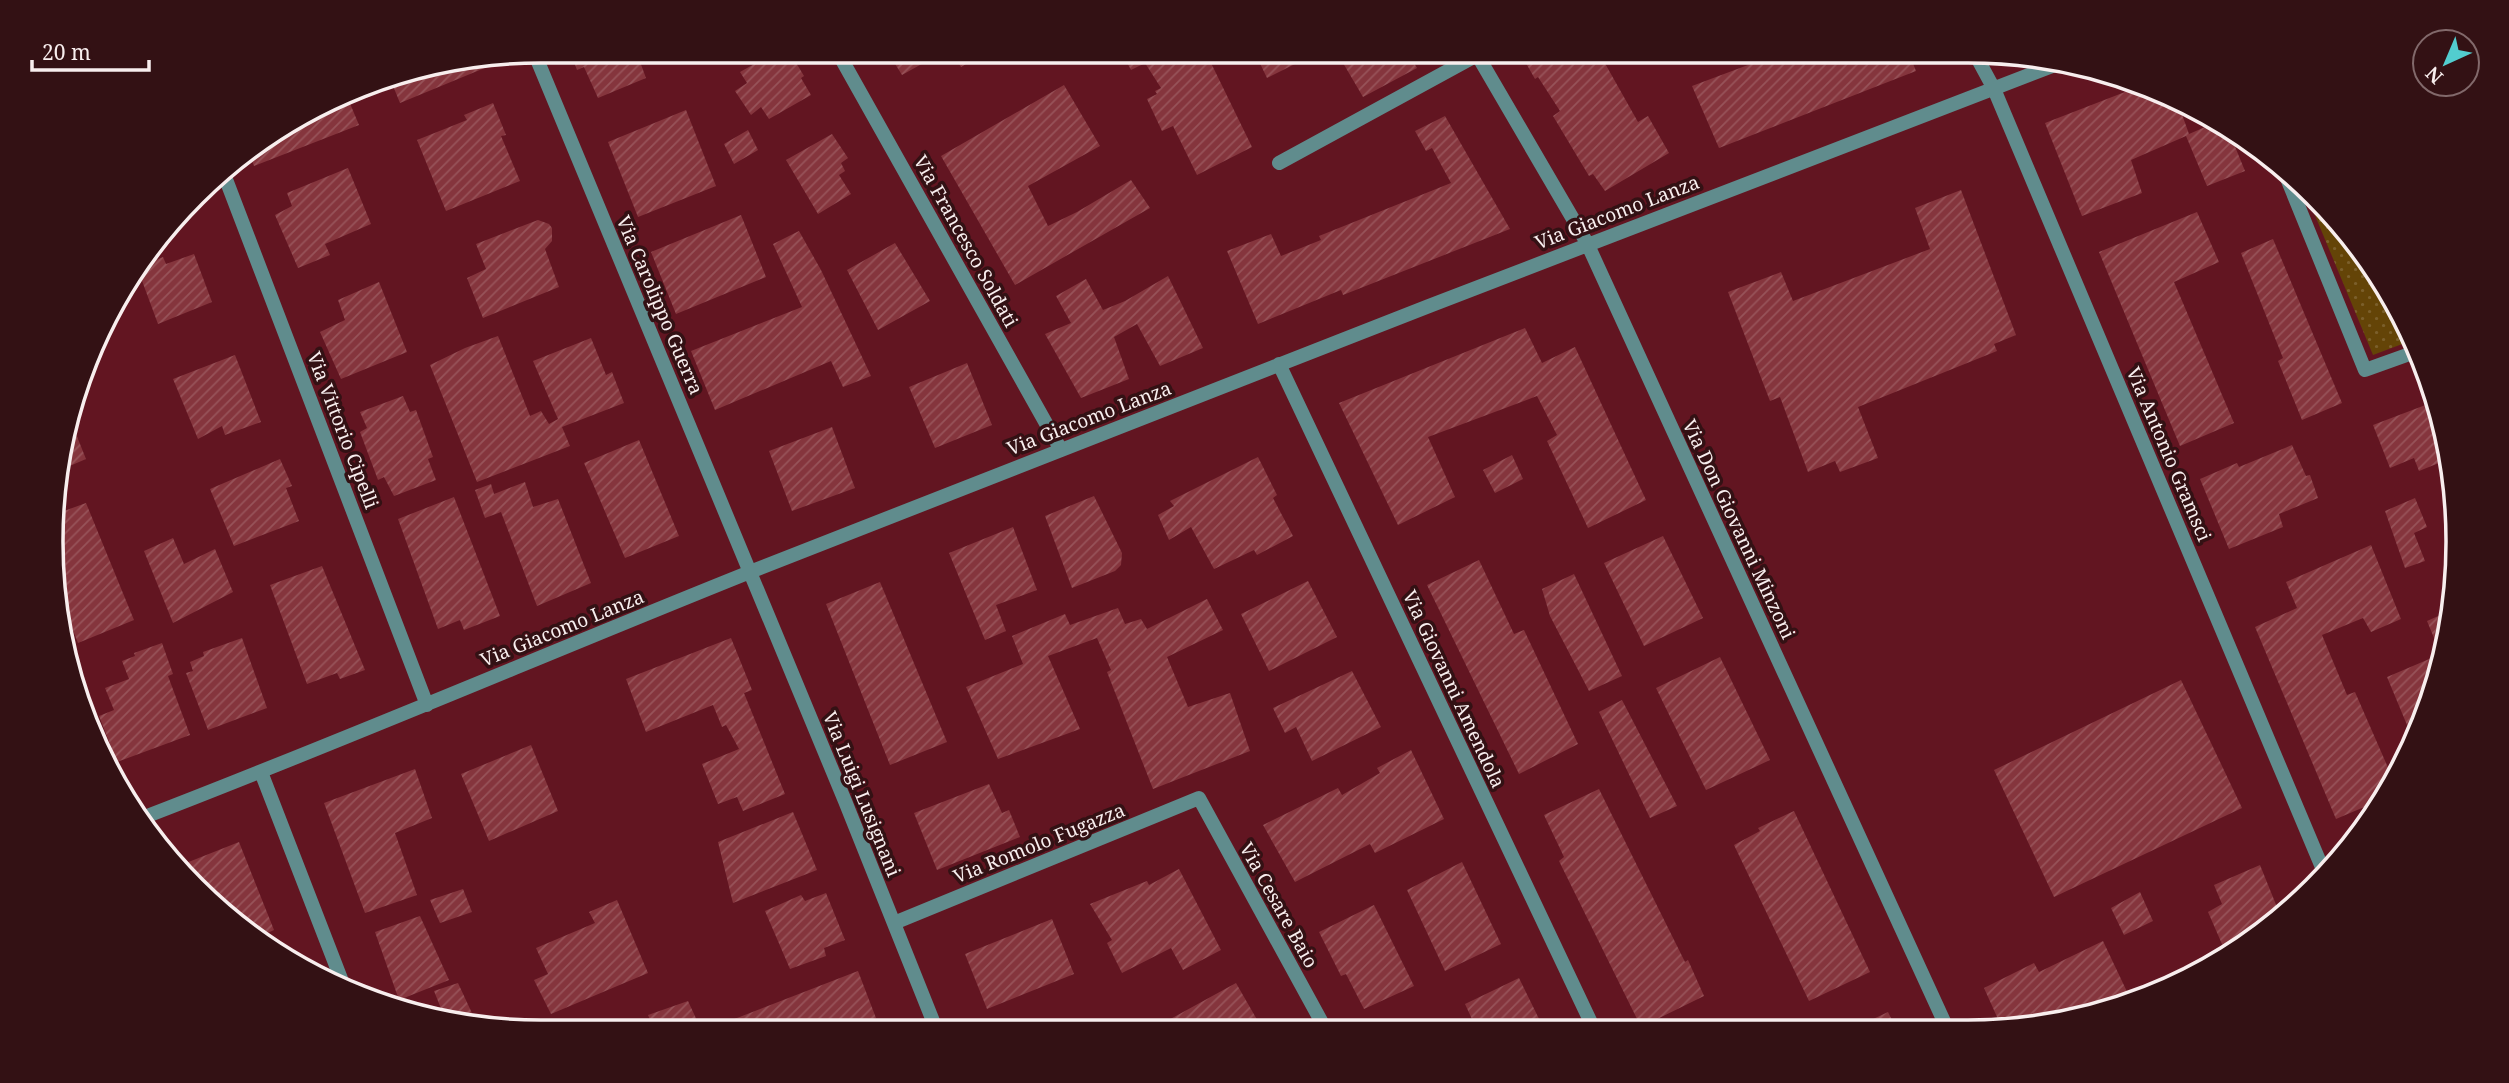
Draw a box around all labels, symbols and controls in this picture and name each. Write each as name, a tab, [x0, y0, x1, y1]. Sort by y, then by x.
scale bar	[32, 28, 149, 72]
north arrow	[2411, 28, 2481, 98]
text: 20 m	[42, 38, 91, 66]
text: N	[2420, 61, 2449, 90]
street label: Via Francesco Soldati	[908, 150, 1024, 332]
street label: Via Giacomo Lanza	[1531, 169, 1703, 255]
street label: Via Carolippo Guerra	[611, 212, 709, 398]
street label: Via Vittorio Cipelli	[301, 348, 385, 512]
street label: Via Antonio Gramsci	[2121, 363, 2217, 545]
street label: Via Giacomo Lanza	[1003, 375, 1175, 461]
street label: Via Don Giovanni Minzoni	[1677, 415, 1801, 643]
street label: Via Giacomo Lanza	[476, 583, 648, 673]
street label: Via Giovanni Amendola	[1397, 586, 1511, 792]
street label: Via Luigi Lusignani	[817, 708, 907, 880]
street label: Via Romolo Fugazza	[949, 797, 1129, 889]
street label: Via Cesare Baio	[1234, 838, 1324, 972]

